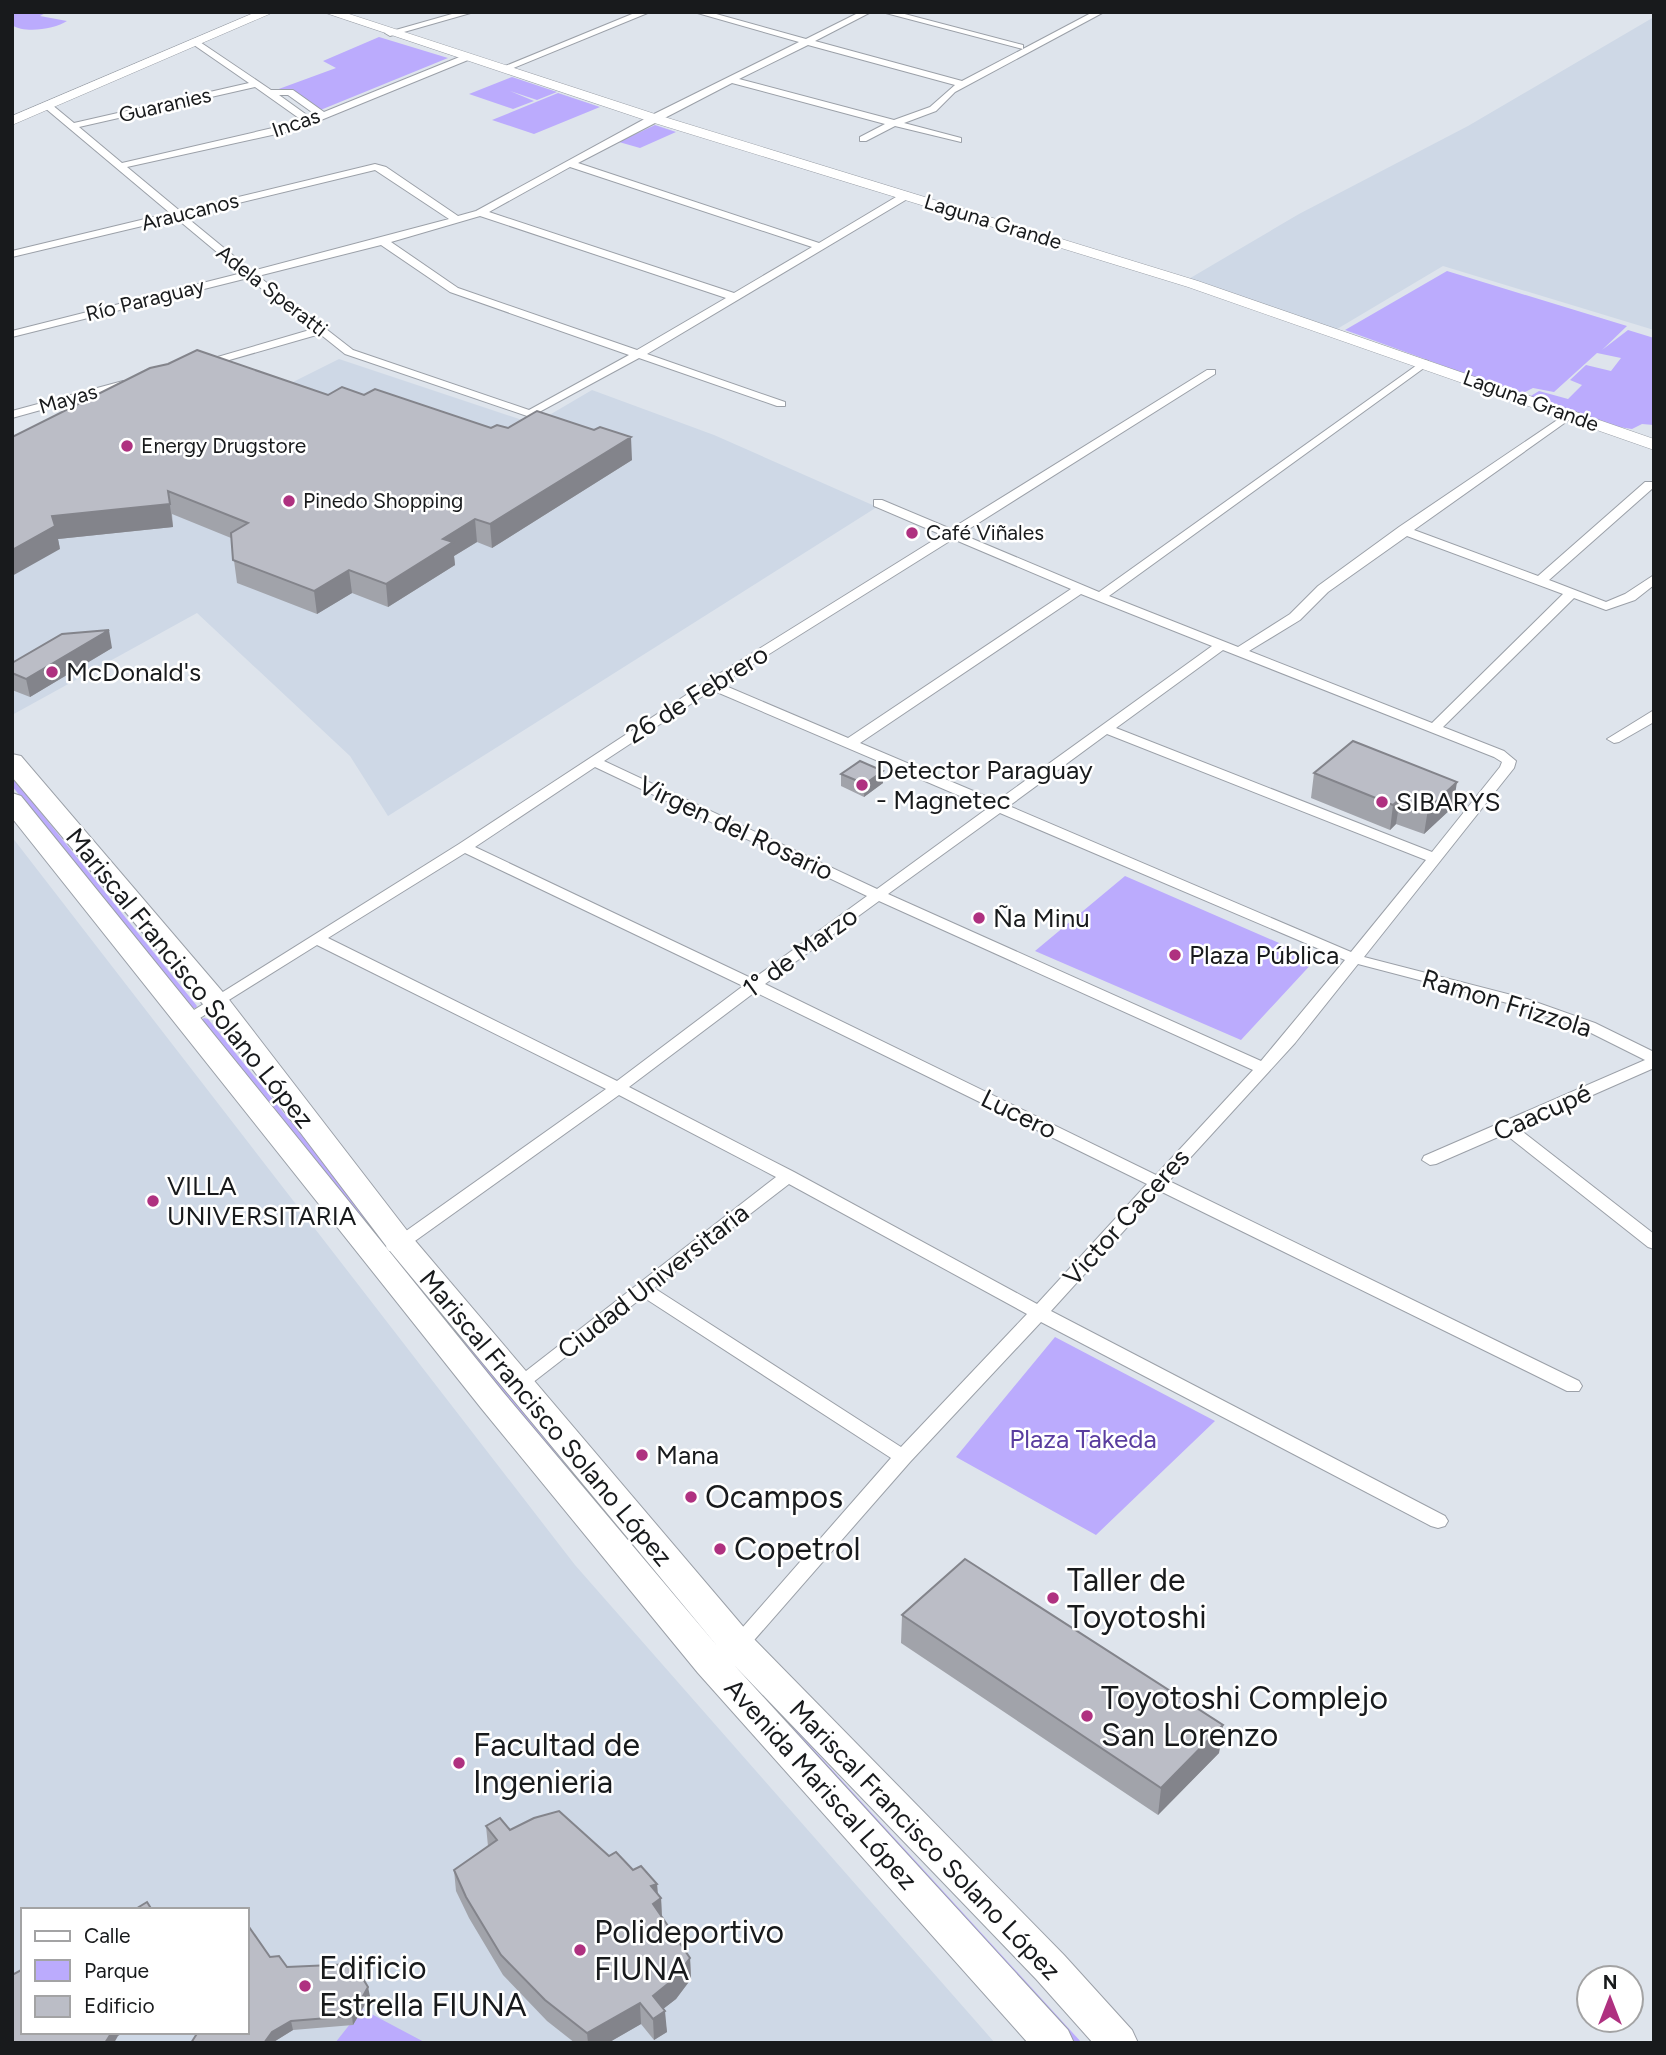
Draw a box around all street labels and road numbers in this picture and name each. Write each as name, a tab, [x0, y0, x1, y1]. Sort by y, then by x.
street label: Guaranies	[116, 82, 214, 127]
street label: Incas	[268, 103, 323, 142]
street label: Araucanos	[139, 187, 241, 236]
street label: Laguna Grande	[921, 189, 1065, 254]
street label: Adela Speratti	[212, 240, 333, 342]
street label: Río Paraguay	[83, 273, 207, 326]
street label: Laguna Grande	[1460, 364, 1602, 437]
street label: Mayas	[36, 378, 100, 419]
street label: 26 de Febrero	[620, 638, 774, 750]
street label: Virgen del Rosario	[633, 769, 839, 887]
street label: Mariscal Francisco Solano López	[59, 822, 321, 1134]
street label: 1° de Marzo	[736, 900, 864, 1004]
street label: Ramon Frizzola	[1418, 962, 1596, 1044]
street label: Caacupé	[1488, 1076, 1596, 1148]
street label: Lucero	[976, 1082, 1062, 1146]
street label: Victor Caceres	[1056, 1142, 1196, 1292]
street label: Ciudad Universitaria	[551, 1196, 755, 1366]
street label: Mariscal Francisco Solano López	[413, 1263, 679, 1573]
street label: Avenida Mariscal López	[718, 1672, 924, 1896]
street label: Mariscal Francisco Solano López	[783, 1693, 1067, 1987]

